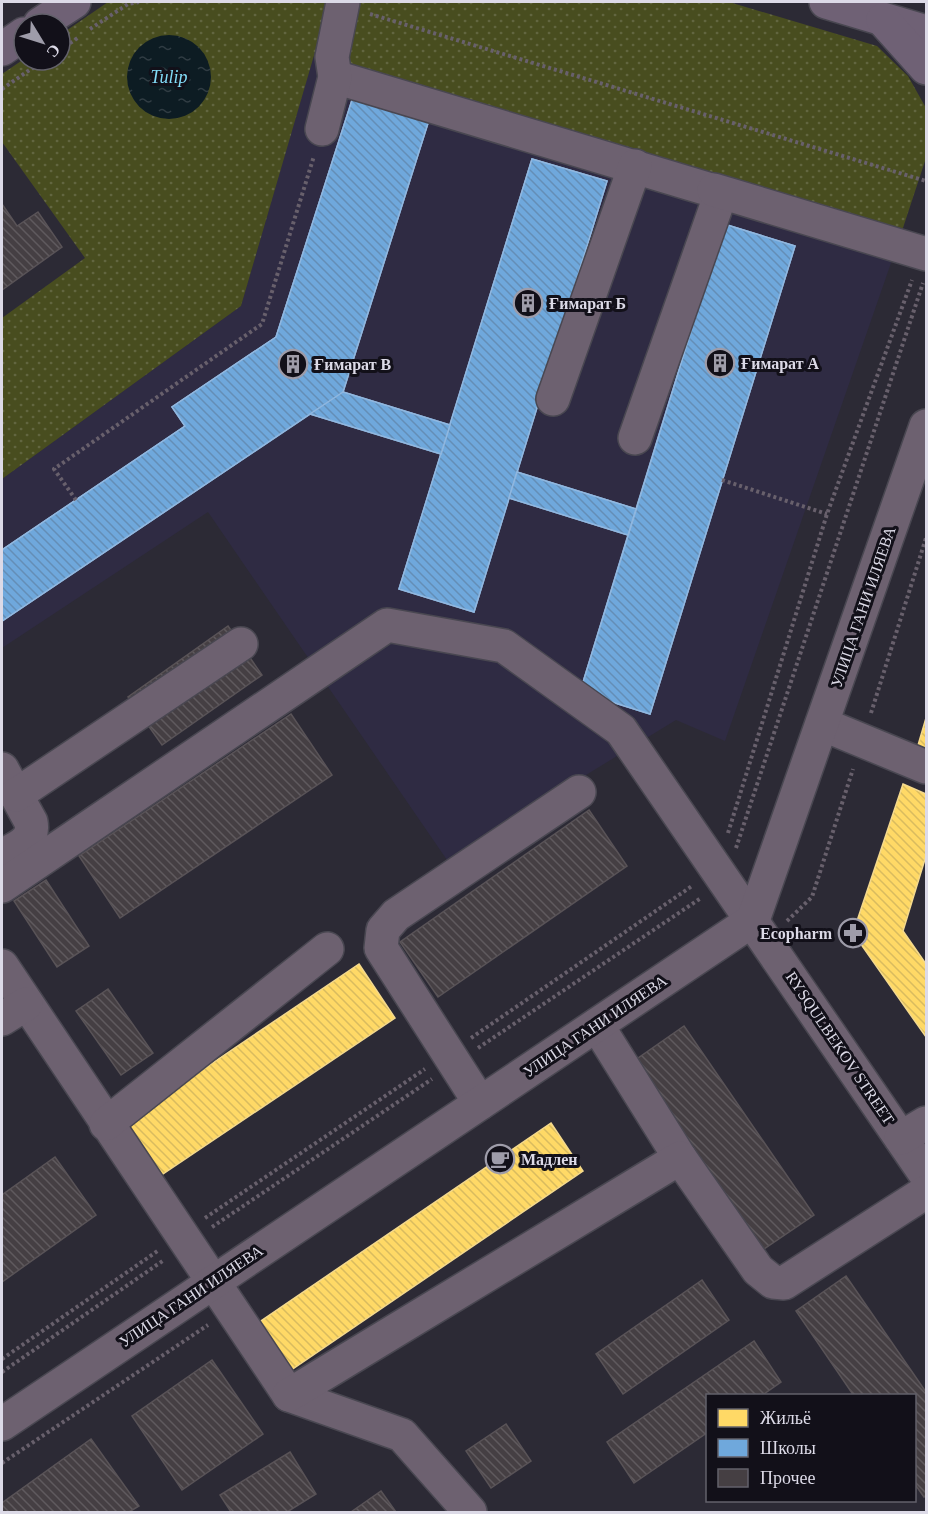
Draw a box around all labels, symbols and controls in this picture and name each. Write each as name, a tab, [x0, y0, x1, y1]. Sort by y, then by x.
north arrow	[12, 12, 72, 72]
text: С	[43, 41, 64, 61]
water label: Tulip	[150, 67, 188, 87]
building icon: Ғимарат Б	[512, 287, 544, 319]
place label: Ғимарат Б	[549, 295, 626, 313]
building icon: Ғимарат А	[704, 347, 736, 379]
building icon: Ғимарат В	[277, 348, 309, 380]
place label: Ғимарат А	[741, 355, 820, 373]
place label: Ғимарат В	[314, 356, 392, 374]
street label: УЛИЦА ГАНИ ИЛЯЕВА	[827, 524, 900, 690]
pharmacy icon: Ecopharm	[837, 917, 869, 949]
place label: Ecopharm	[760, 925, 833, 943]
street label: RYSQULBEKOV STREET	[782, 968, 898, 1128]
street label: УЛИЦА ГАНИ ИЛЯЕВА	[520, 971, 671, 1081]
cafe icon: Мадлен	[484, 1143, 516, 1175]
place label: Мадлен	[521, 1151, 578, 1168]
street label: УЛИЦА ГАНИ ИЛЯЕВА	[116, 1241, 267, 1351]
legend	[706, 1394, 916, 1502]
text: Жильё	[760, 1408, 811, 1428]
text: Школы	[760, 1438, 816, 1458]
text: Прочее	[760, 1468, 816, 1488]

